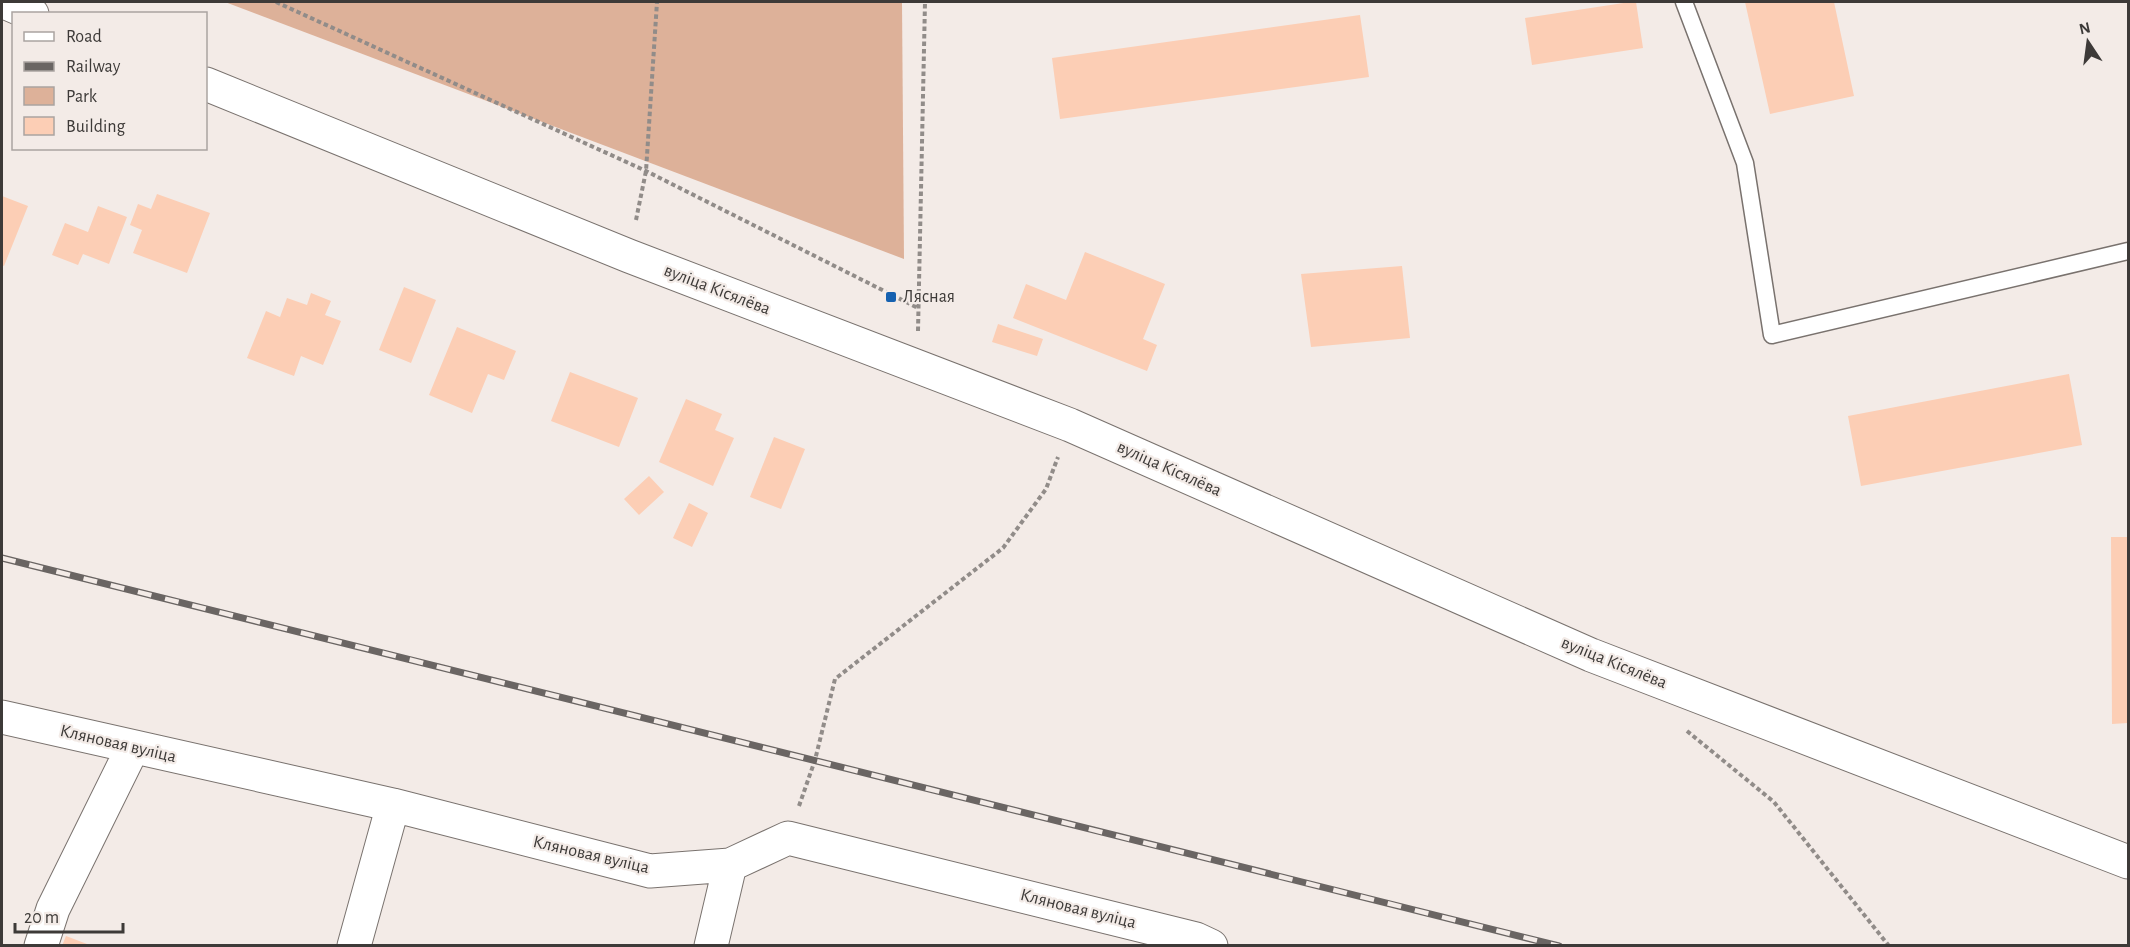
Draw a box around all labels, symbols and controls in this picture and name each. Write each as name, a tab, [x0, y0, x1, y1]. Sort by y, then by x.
legend	[12, 12, 207, 150]
north arrow	[2058, 12, 2118, 72]
text: N	[2078, 19, 2092, 37]
text: Road	[66, 28, 102, 46]
text: Railway	[66, 58, 121, 76]
text: Park	[66, 88, 98, 106]
text: Building	[66, 118, 126, 136]
street label: вуліца Кісялёва	[661, 261, 773, 319]
place label: Лясная	[903, 288, 955, 306]
marker: Лясная	[884, 290, 898, 304]
street label: вуліца Кісялёва	[1114, 438, 1224, 500]
street label: вуліца Кісялёва	[1559, 634, 1669, 692]
street label: Кляновая вуліца	[58, 722, 178, 766]
street label: Кляновая вуліца	[531, 833, 651, 877]
street label: Кляновая вуліца	[1018, 886, 1138, 932]
scale bar	[15, 896, 123, 934]
text: 20 m	[24, 909, 59, 927]

